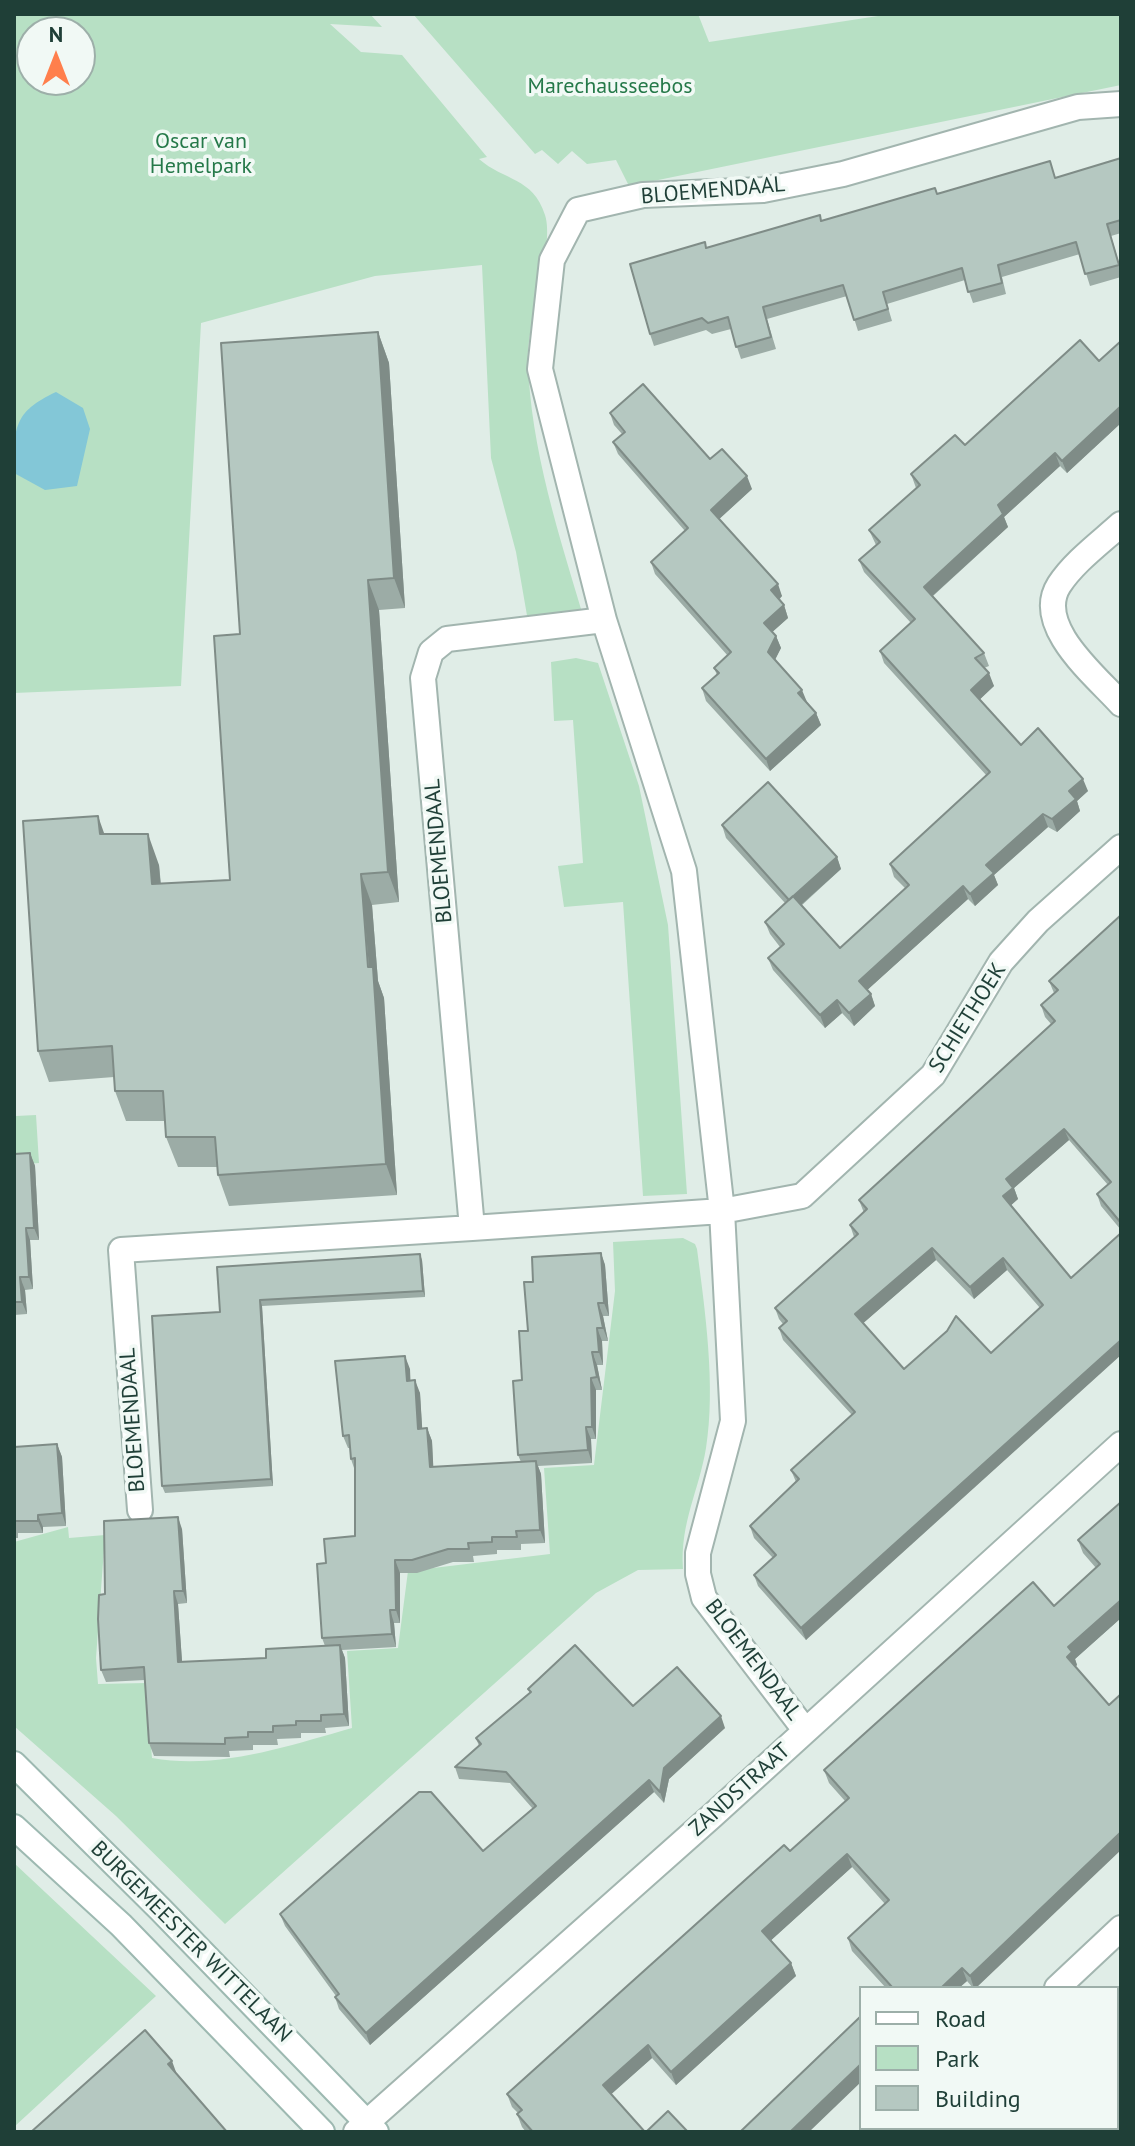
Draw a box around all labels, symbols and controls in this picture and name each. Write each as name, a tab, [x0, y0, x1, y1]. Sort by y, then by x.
north arrow	[16, 16, 96, 96]
text: N	[49, 20, 63, 48]
park label: Marechausseebos	[527, 74, 693, 100]
park label: Oscar van Hemelpark	[150, 129, 252, 180]
street label: BLOEMENDAAL	[640, 172, 786, 210]
street label: BLOEMENDAAL	[420, 778, 458, 924]
street label: SCHIETHOEK	[924, 958, 1012, 1078]
street label: BLOEMENDAAL	[115, 1347, 151, 1493]
street label: BLOEMENDAAL	[699, 1594, 807, 1726]
street label: ZANDSTRAAT	[684, 1738, 796, 1842]
street label: BURGEMEESTER WITTELAAN	[85, 1836, 297, 2048]
legend	[859, 1986, 1119, 2130]
text: Road	[935, 2003, 986, 2034]
text: Park	[935, 2043, 979, 2074]
text: Building	[935, 2083, 1021, 2114]

